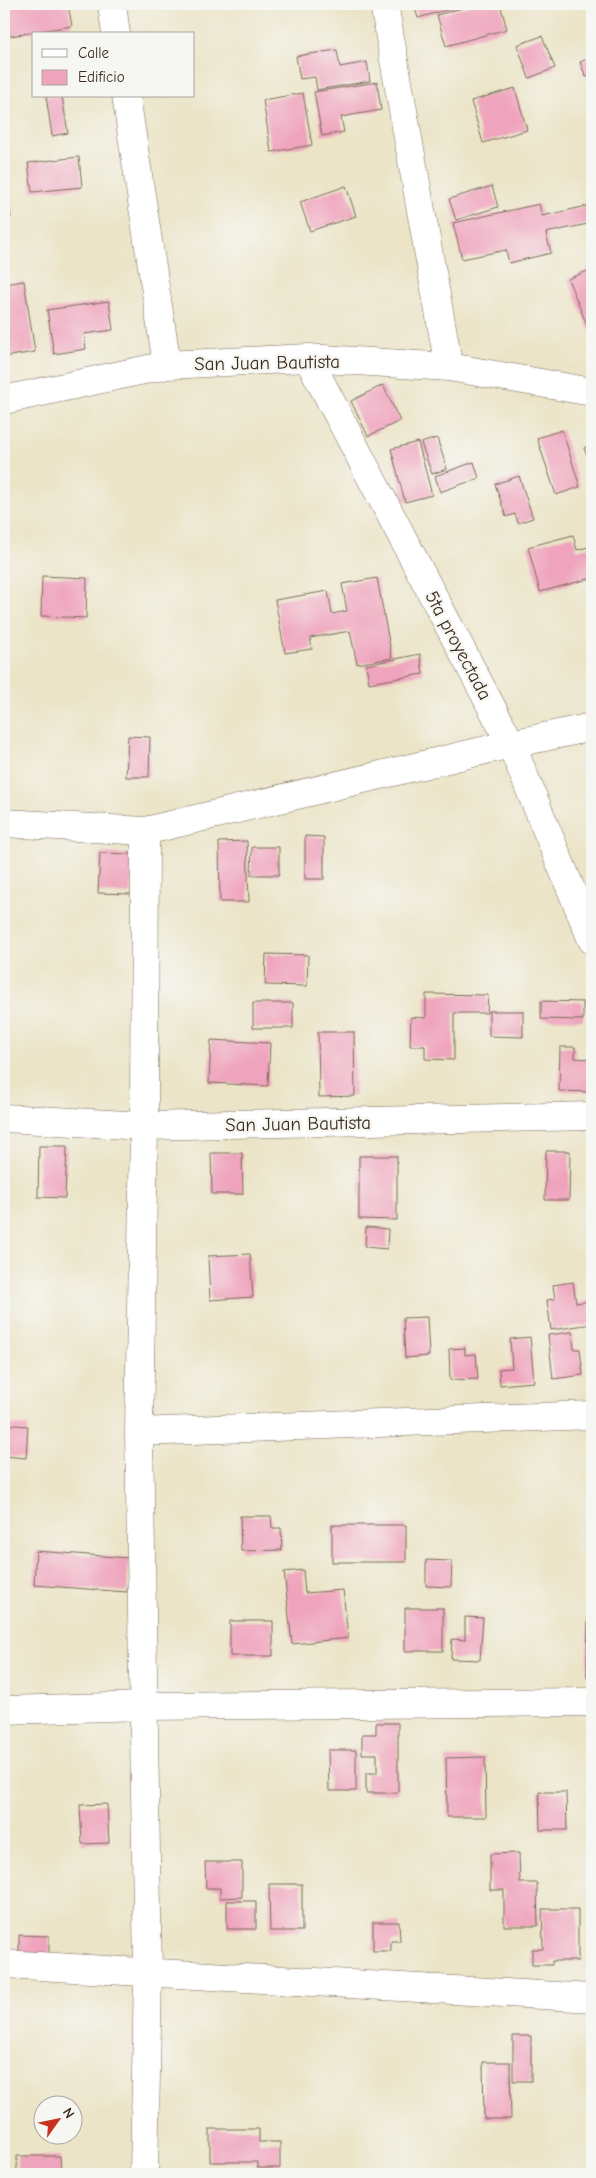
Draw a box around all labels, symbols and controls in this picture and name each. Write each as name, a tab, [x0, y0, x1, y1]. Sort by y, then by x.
legend	[32, 32, 195, 98]
text: Calle	[78, 44, 110, 62]
text: Edificio	[78, 68, 125, 86]
street label: San Juan Bautista	[194, 351, 340, 375]
street label: 5ta proyectada	[420, 587, 496, 704]
street label: San Juan Bautista	[225, 1112, 371, 1136]
north arrow	[32, 2096, 82, 2146]
text: N	[59, 2105, 78, 2122]

